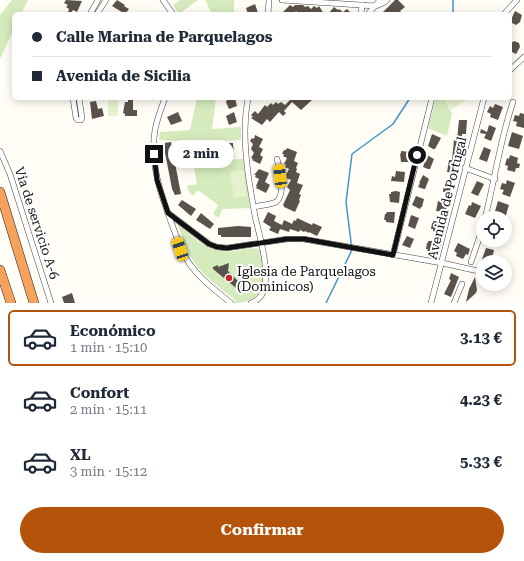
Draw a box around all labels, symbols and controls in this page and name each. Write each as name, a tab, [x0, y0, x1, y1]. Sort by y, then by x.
text: Calle Marina de Parquelagos	[56, 28, 273, 46]
text: Avenida de Sicilia	[56, 67, 191, 85]
street label: Avenida de Portugal	[424, 135, 470, 261]
callout: 2 min	[168, 140, 234, 168]
route end	[145, 145, 163, 163]
text: 2 min	[183, 146, 219, 161]
route start	[408, 146, 426, 164]
car	[273, 163, 287, 189]
street label: Vía de servicio A-6	[12, 165, 62, 281]
map controls	[476, 211, 512, 291]
button: locate	[476, 211, 512, 247]
car	[171, 236, 189, 262]
button: layers	[476, 255, 512, 291]
place label: Iglesia de Parquelagos (Dominicos)	[237, 264, 376, 294]
marker: Iglesia de Parquelagos (Dominicos)	[224, 273, 234, 283]
icon: car	[22, 320, 58, 356]
text: Económico	[70, 322, 156, 340]
text: 3.13 €	[460, 329, 502, 347]
text: 1 min · 15:10	[70, 340, 147, 355]
icon: car	[22, 382, 58, 418]
text: Confort	[70, 384, 129, 402]
text: 4.23 €	[460, 391, 502, 409]
text: 2 min · 15:11	[70, 402, 147, 417]
icon: car	[22, 444, 58, 480]
text: XL	[70, 446, 91, 464]
text: 5.33 €	[460, 453, 502, 471]
text: 3 min · 15:12	[70, 464, 147, 479]
button: Confirmar	[20, 507, 504, 553]

